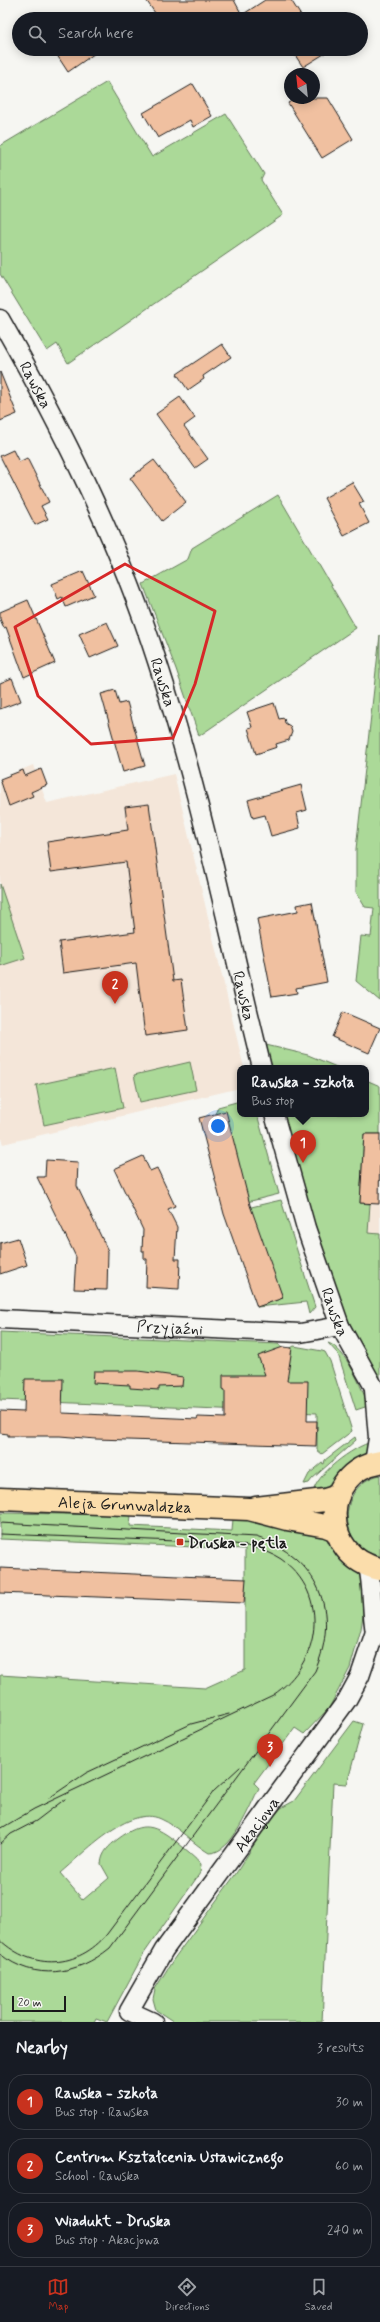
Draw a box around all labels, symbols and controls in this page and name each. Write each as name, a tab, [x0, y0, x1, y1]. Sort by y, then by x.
search box	[12, 12, 368, 56]
icon: search	[26, 23, 48, 45]
text: Search here	[58, 24, 134, 44]
north arrow	[284, 68, 320, 104]
street label: Rawska	[14, 358, 56, 413]
street label: Rawska	[145, 655, 180, 710]
street label: Rawska	[227, 969, 259, 1023]
pin: 2	[102, 971, 128, 1004]
popup	[237, 1065, 369, 1117]
text: Rawska - szkoła	[252, 1073, 354, 1093]
text: Bus stop	[252, 1093, 295, 1110]
your location	[208, 1116, 228, 1136]
pin: 1	[290, 1130, 316, 1163]
street label: Rawska	[315, 1285, 353, 1341]
street label: Przyjaźni	[136, 1316, 204, 1340]
street label: Aleja Grunwaldzka	[58, 1492, 192, 1519]
place label: Druska - pętla	[188, 1533, 287, 1554]
marker: Druska - pętla	[175, 1537, 185, 1547]
pin: 3	[257, 1734, 283, 1767]
street label: Akacjowa	[230, 1793, 285, 1857]
scale bar	[12, 1994, 66, 2013]
text: 20 m	[18, 1996, 41, 2010]
text: Nearby	[16, 2037, 68, 2059]
text: 3 results	[317, 2040, 364, 2057]
text: Rawska - szkoła	[55, 2084, 158, 2104]
text: 1	[27, 2094, 33, 2111]
text: 30 m	[336, 2094, 363, 2111]
text: Bus stop · Rawska	[55, 2104, 149, 2121]
text: Centrum Kształcenia Ustawicznego	[55, 2148, 283, 2168]
text: 2	[27, 2158, 33, 2175]
text: 60 m	[335, 2158, 363, 2175]
text: School · Rawska	[55, 2168, 139, 2185]
text: Wiadukt - Druska	[55, 2212, 171, 2232]
text: 3	[27, 2222, 33, 2239]
text: 240 m	[327, 2222, 363, 2239]
text: Bus stop · Akacjowa	[55, 2232, 160, 2249]
tab: Map	[47, 2276, 69, 2314]
tab: Directions	[164, 2276, 210, 2314]
tab: Saved	[305, 2276, 332, 2314]

